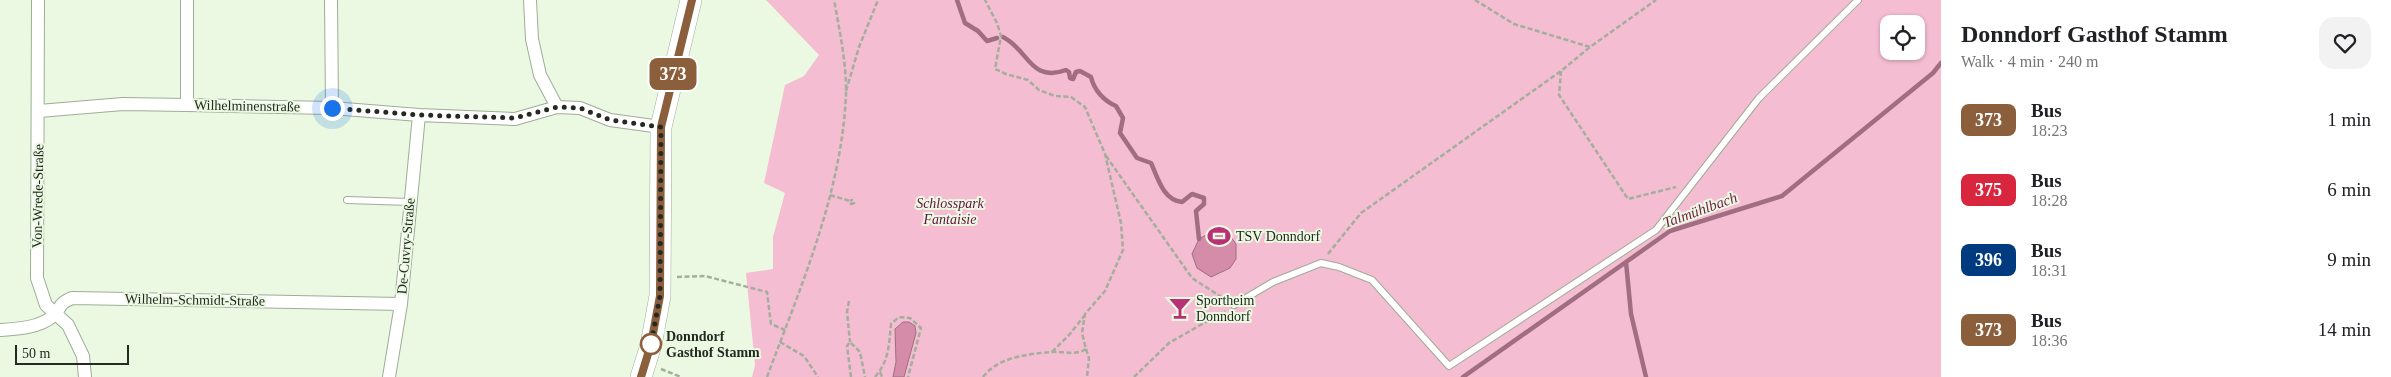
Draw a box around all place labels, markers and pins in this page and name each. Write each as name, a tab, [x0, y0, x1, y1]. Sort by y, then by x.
sports icon: TSV Donndorf	[1206, 223, 1232, 249]
place label: TSV Donndorf	[1236, 229, 1320, 244]
place label: Sportheim Donndorf	[1196, 293, 1254, 324]
bar icon: Sportheim Donndorf	[1167, 295, 1193, 321]
place label: Donndorf Gasthof Stamm	[666, 329, 760, 360]
marker: Donndorf Gasthof Stamm	[640, 333, 662, 355]

